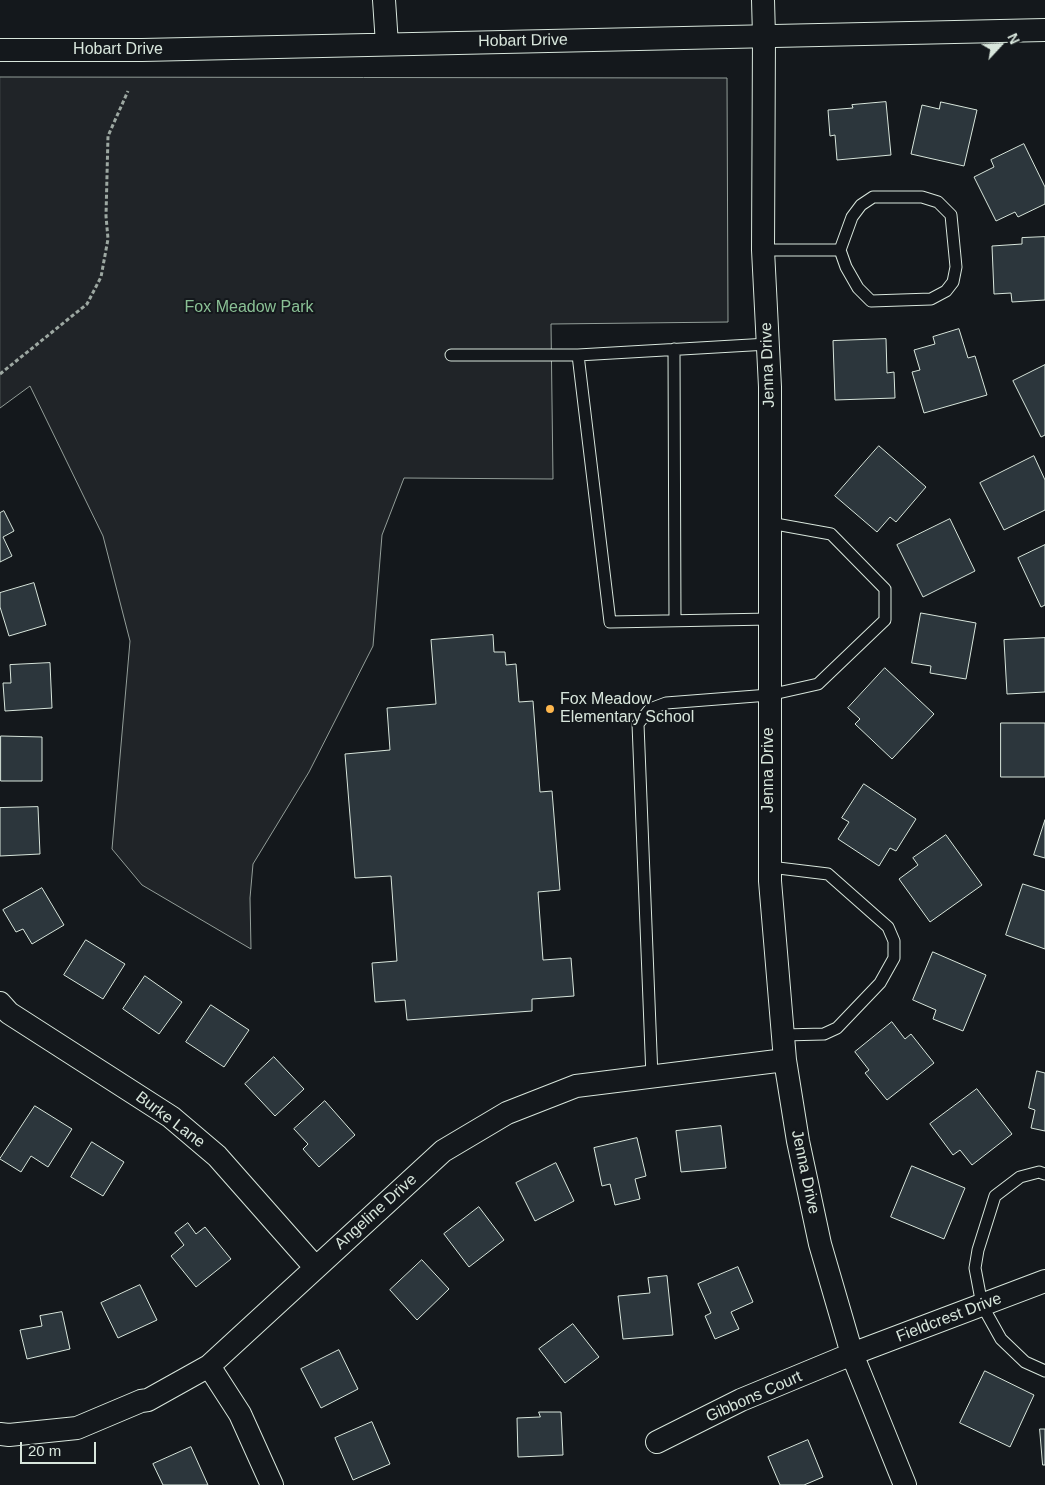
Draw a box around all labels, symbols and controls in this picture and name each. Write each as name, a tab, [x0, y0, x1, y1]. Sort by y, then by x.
north arrow	[975, 20, 1025, 70]
street label: Hobart Drive	[478, 31, 568, 51]
text: N	[1004, 31, 1023, 47]
street label: Hobart Drive	[73, 40, 163, 60]
park label: Fox Meadow Park	[185, 298, 313, 318]
street label: Jenna Drive	[757, 322, 779, 408]
place label: Fox Meadow Elementary School	[560, 690, 694, 728]
marker: Fox Meadow Elementary School	[544, 703, 556, 715]
street label: Jenna Drive	[759, 727, 779, 813]
street label: Burke Lane	[132, 1088, 208, 1152]
street label: Jenna Drive	[787, 1128, 823, 1216]
street label: Angeline Drive	[331, 1170, 421, 1254]
street label: Fieldcrest Drive	[894, 1289, 1004, 1347]
street label: Gibbons Court	[703, 1367, 805, 1427]
scale bar	[22, 1432, 99, 1464]
text: 20 m	[28, 1442, 61, 1459]

